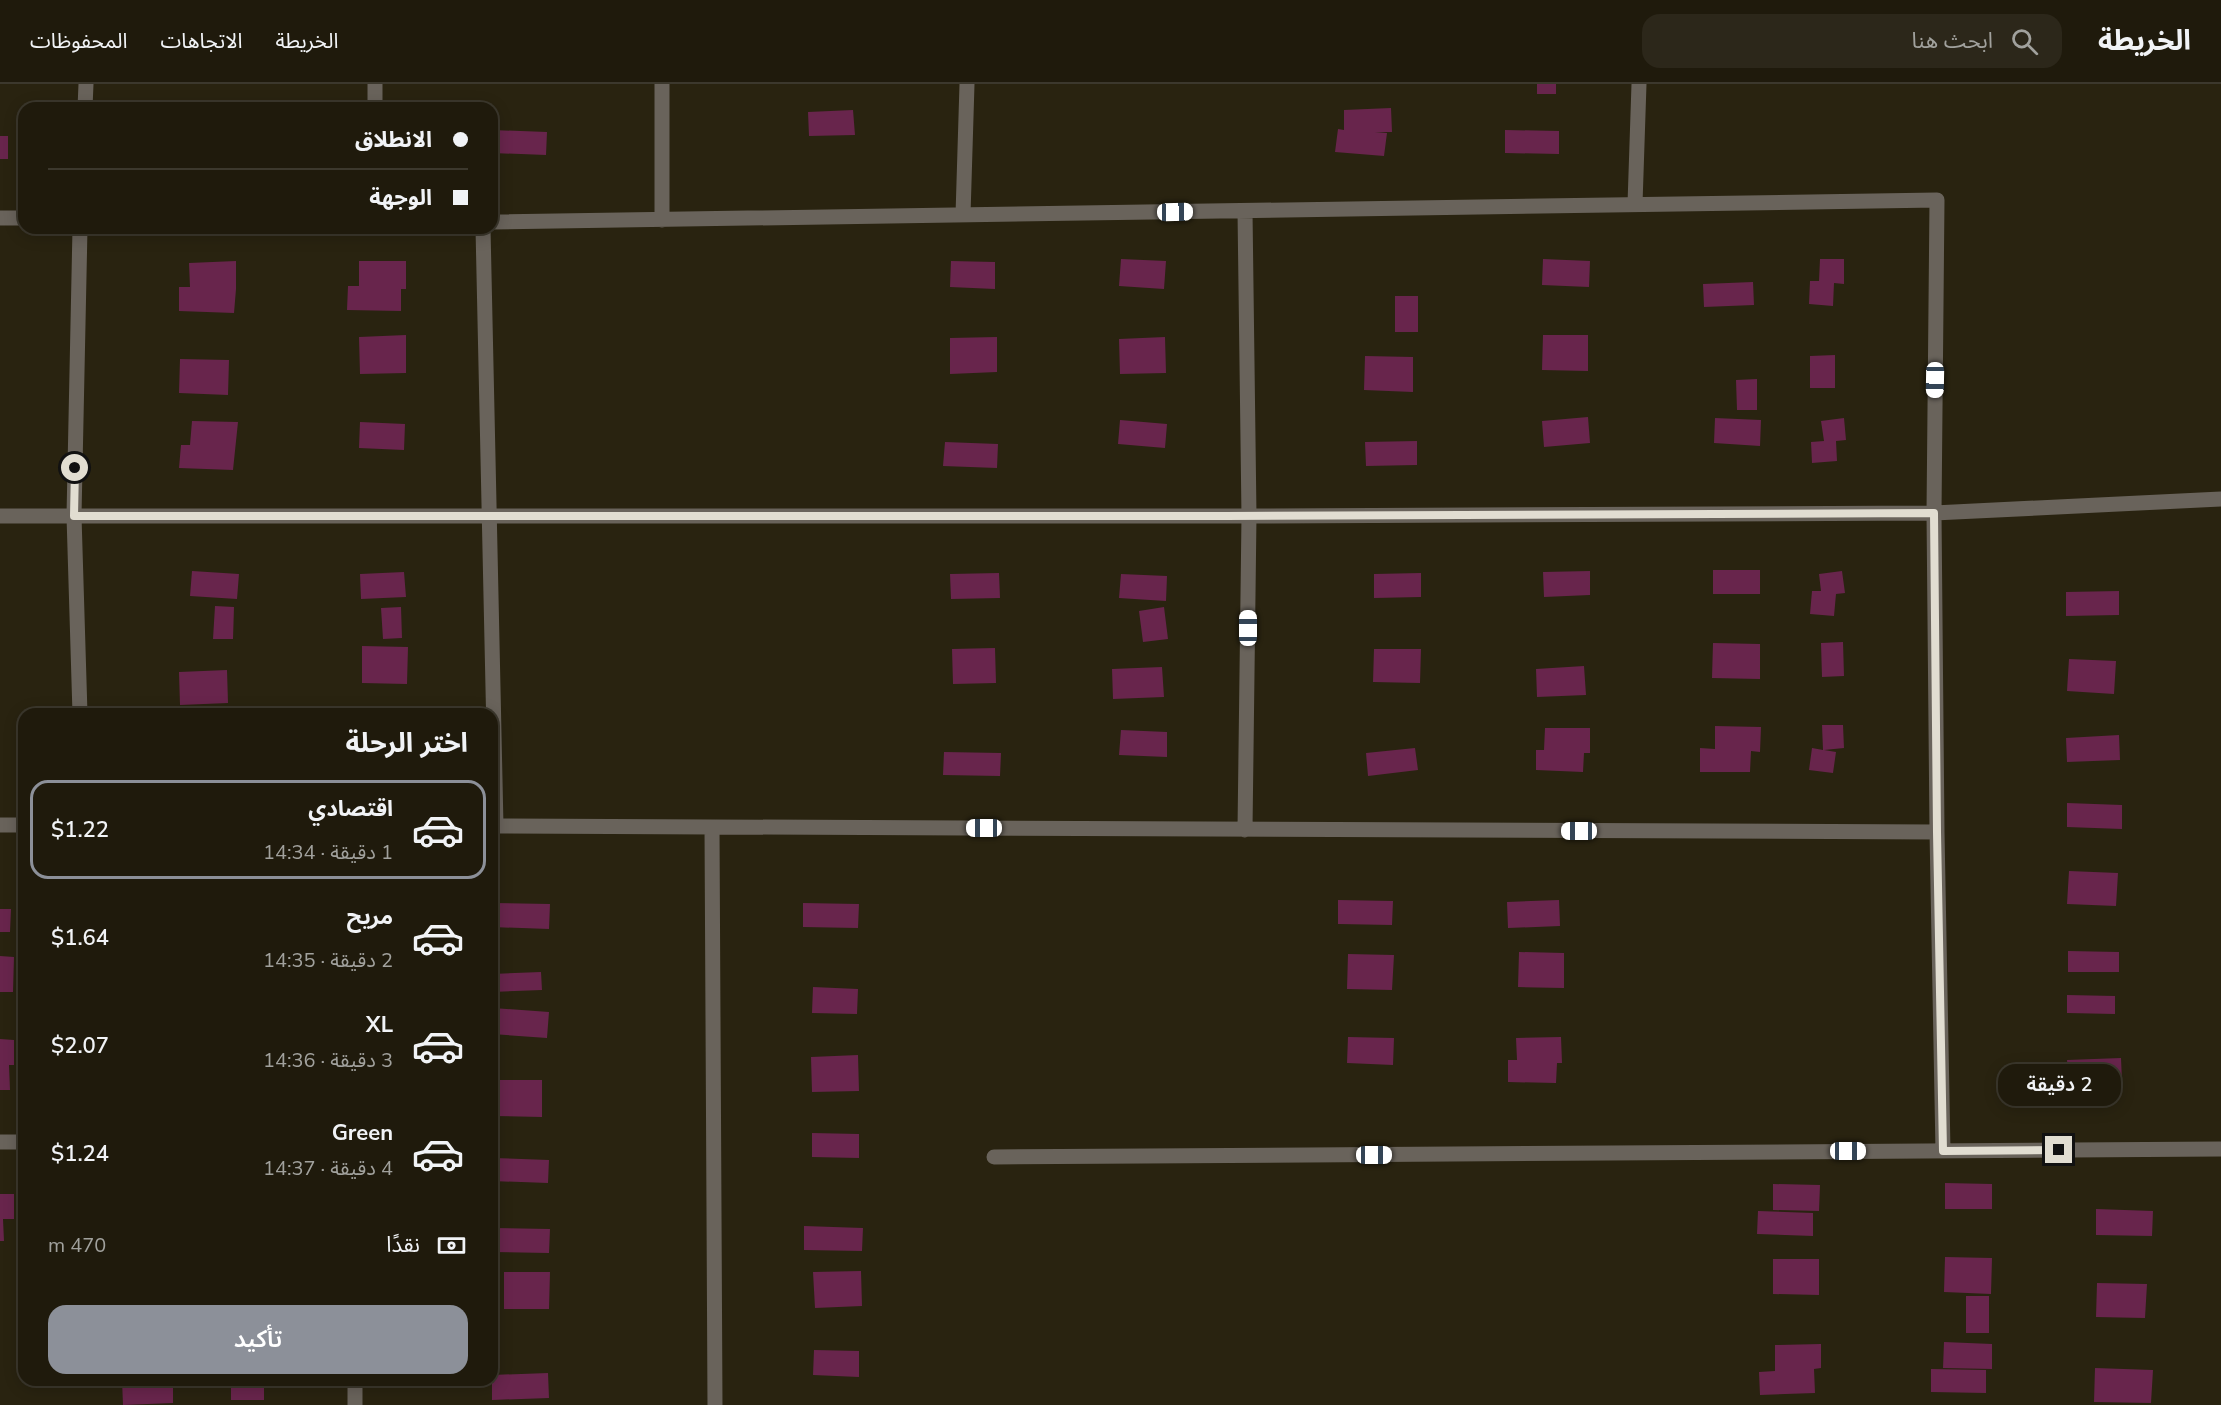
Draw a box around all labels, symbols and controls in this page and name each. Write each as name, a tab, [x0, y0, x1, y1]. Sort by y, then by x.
search box	[1642, 14, 2062, 68]
text: الخريطة	[2098, 22, 2191, 60]
icon: search	[2008, 25, 2041, 58]
text: ابحث هنا	[1912, 26, 1993, 56]
text: المحفوظات	[30, 27, 127, 55]
text: الاتجاهات	[160, 27, 242, 55]
text: الخريطة	[275, 27, 338, 55]
text: الانطلاق	[355, 125, 432, 155]
text: الوجهة	[369, 183, 432, 213]
car	[1157, 203, 1193, 221]
car	[1926, 362, 1944, 398]
route start	[61, 454, 88, 481]
car	[1239, 610, 1257, 646]
text: اختر الرحلة	[345, 725, 468, 762]
text: اقتصادي	[308, 794, 393, 824]
icon: car	[411, 803, 465, 857]
text: $1.22	[51, 815, 109, 845]
car	[966, 819, 1002, 837]
car	[1561, 822, 1597, 840]
text: 1 دقيقة · 14:34	[263, 839, 393, 866]
text: مريح	[347, 902, 393, 932]
icon: car	[411, 911, 465, 965]
text: $1.64	[51, 923, 109, 953]
text: 2 دقيقة · 14:35	[263, 947, 393, 974]
text: XL	[366, 1010, 393, 1040]
icon: car	[411, 1019, 465, 1073]
text: $2.07	[51, 1031, 109, 1061]
text: 3 دقيقة · 14:36	[263, 1047, 393, 1074]
callout: 2 دقيقة	[1998, 1063, 2120, 1105]
text: 2 دقيقة	[2027, 1071, 2092, 1098]
text: Green	[332, 1118, 393, 1148]
icon: car	[411, 1127, 465, 1181]
route end	[2045, 1136, 2072, 1163]
text: $1.24	[51, 1139, 109, 1169]
car	[1830, 1142, 1866, 1160]
car	[1356, 1146, 1392, 1164]
text: 4 دقيقة · 14:37	[263, 1155, 393, 1182]
icon: cash	[435, 1229, 468, 1262]
text: نقدًا	[386, 1230, 420, 1260]
text: 470 m	[48, 1232, 106, 1259]
button: تأكيد	[48, 1305, 468, 1374]

